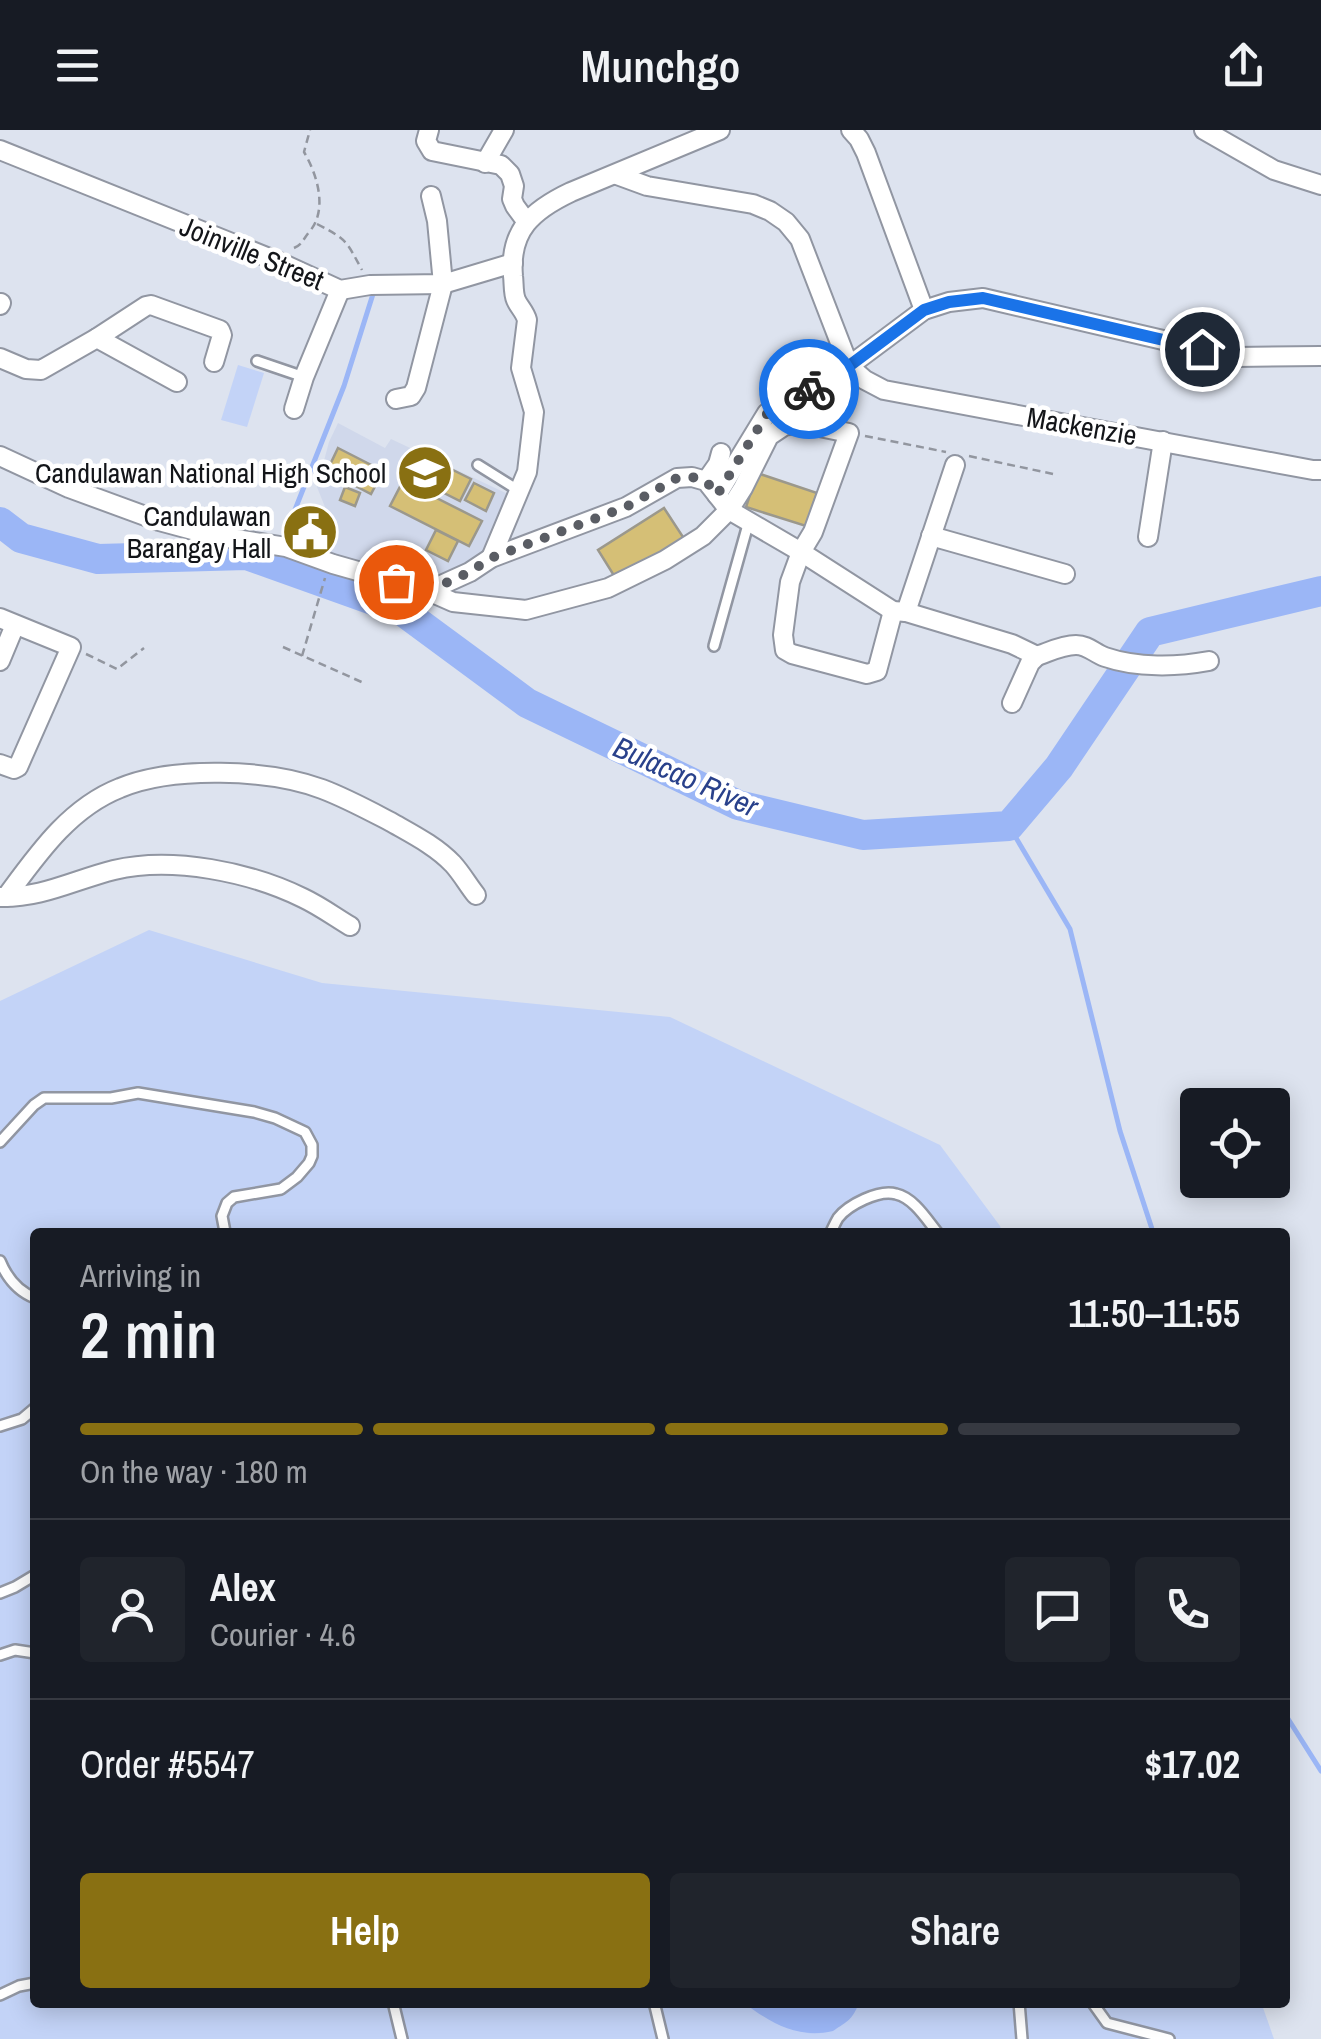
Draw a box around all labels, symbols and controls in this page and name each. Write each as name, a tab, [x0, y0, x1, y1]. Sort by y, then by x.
text: Munchgo	[581, 35, 740, 96]
icon: menu	[50, 38, 105, 93]
icon: share	[1216, 38, 1271, 93]
street label: Joinville Street	[174, 207, 330, 299]
pin	[1160, 307, 1245, 392]
icon: home	[1175, 322, 1230, 377]
courier	[759, 339, 859, 439]
icon: bike	[782, 362, 837, 417]
street label: Mackenzie	[1024, 398, 1140, 454]
school or university icon: Candulawan National High School	[395, 443, 455, 503]
place label: Candulawan National High School	[35, 454, 386, 492]
place label: Candulawan Barangay Hall	[127, 497, 271, 567]
public building icon: Candulawan Barangay Hall	[280, 502, 340, 562]
pin	[354, 540, 439, 625]
icon: bag	[369, 555, 424, 610]
water label: Bulacao River	[607, 726, 765, 826]
map controls	[1180, 1088, 1290, 1198]
button: locate	[1180, 1088, 1290, 1198]
text: Arriving in	[80, 1254, 201, 1297]
text: 11:50–11:55	[1068, 1288, 1240, 1339]
text: 2 min	[80, 1291, 217, 1378]
text: On the way · 180 m	[80, 1450, 308, 1493]
button: person	[80, 1557, 185, 1662]
button: chat	[1005, 1557, 1110, 1662]
button: phone	[1135, 1557, 1240, 1662]
text: Alex	[210, 1562, 276, 1613]
text: Courier · 4.6	[210, 1613, 356, 1656]
text: Order #5547	[80, 1739, 255, 1790]
text: $17.02	[1145, 1739, 1240, 1790]
button: Help	[80, 1873, 650, 1988]
button: Share	[670, 1873, 1240, 1988]

